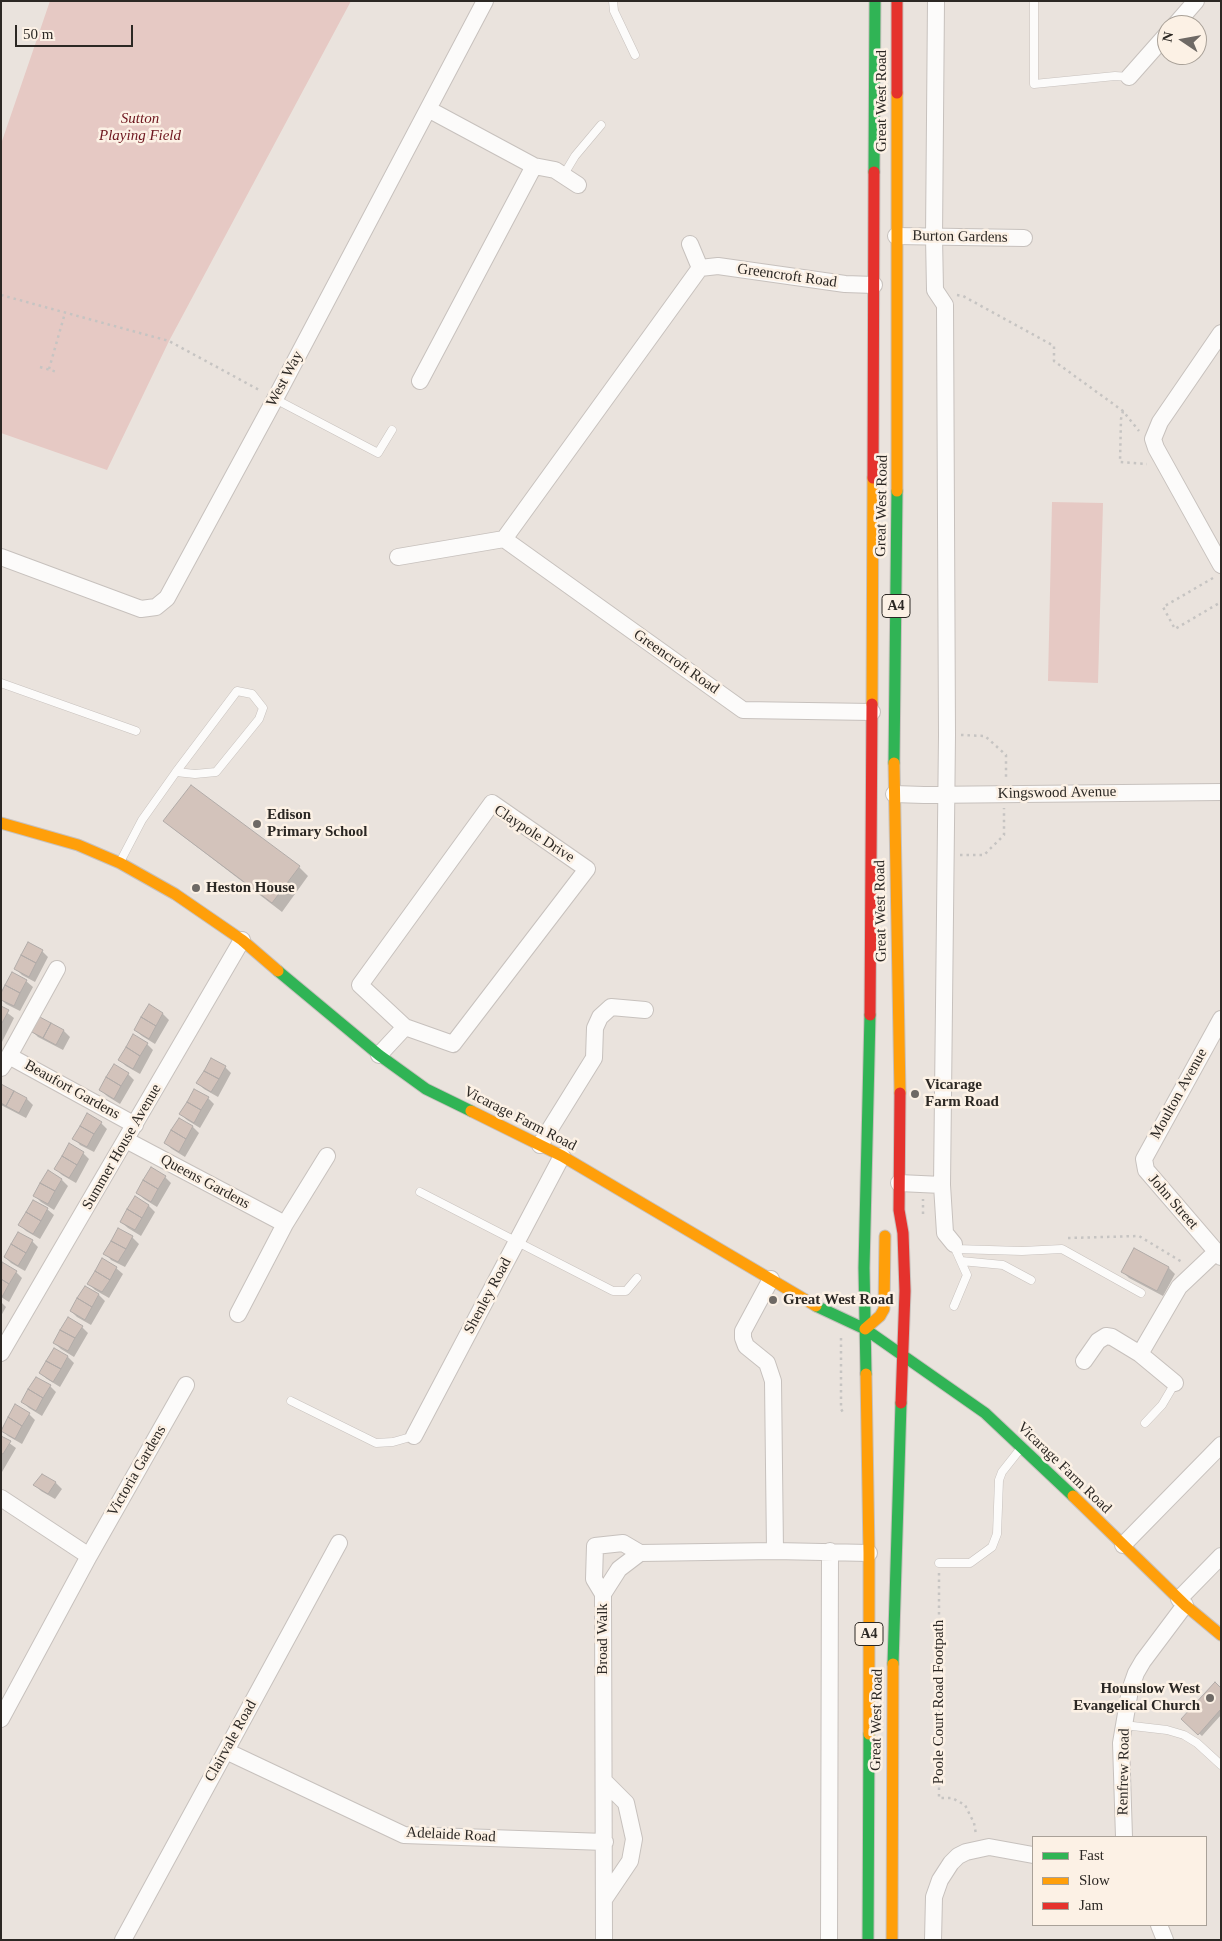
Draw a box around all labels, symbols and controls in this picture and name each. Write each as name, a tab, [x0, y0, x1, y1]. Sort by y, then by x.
scale bar	[18, 15, 135, 47]
north arrow	[1157, 15, 1207, 65]
text: 50 m	[23, 26, 53, 42]
text: N	[1159, 30, 1176, 43]
street label: Great West Road	[873, 50, 891, 152]
park label: Sutton Playing Field	[99, 110, 181, 145]
street label: Burton Gardens	[912, 227, 1008, 247]
street label: Greencroft Road	[736, 260, 838, 292]
street label: West Way	[263, 348, 307, 410]
street label: Great West Road	[872, 455, 892, 557]
road number: A4	[882, 594, 910, 618]
street label: Greencroft Road	[630, 626, 722, 698]
street label: Kingswood Avenue	[998, 783, 1116, 803]
street label: Claypole Drive	[490, 801, 578, 867]
place label: Edison Primary School	[267, 806, 367, 841]
marker: Edison Primary School	[251, 818, 263, 830]
street label: Great West Road	[871, 860, 891, 962]
place label: Heston House	[206, 879, 295, 897]
marker: Heston House	[190, 882, 202, 894]
street label: Moulton Avenue	[1147, 1045, 1211, 1143]
street label: Beaufort Gardens	[21, 1056, 123, 1124]
place label: Vicarage Farm Road	[925, 1076, 999, 1111]
street label: Summer House Avenue	[79, 1081, 165, 1213]
street label: Vicarage Farm Road	[461, 1083, 579, 1155]
marker: Vicarage Farm Road	[909, 1088, 921, 1100]
street label: Queens Gardens	[157, 1151, 253, 1213]
street label: John Street	[1144, 1171, 1202, 1233]
street label: Shenley Road	[460, 1255, 516, 1337]
place label: Great West Road	[783, 1291, 894, 1309]
marker: Great West Road	[767, 1294, 779, 1306]
street label: Vicarage Farm Road	[1013, 1418, 1115, 1518]
street label: Victoria Gardens	[104, 1422, 170, 1520]
street label: Broad Walk	[594, 1603, 612, 1675]
street label: Poole Court Road Footpath	[930, 1620, 948, 1784]
road number: A4	[855, 1622, 883, 1646]
street label: Great West Road	[867, 1669, 887, 1771]
place label: Hounslow West Evangelical Church	[1073, 1680, 1200, 1715]
marker: Hounslow West Evangelical Church	[1204, 1692, 1216, 1704]
street label: Clairvale Road	[201, 1697, 261, 1785]
street label: Renfrew Road	[1114, 1728, 1134, 1816]
street label: Adelaide Road	[406, 1824, 496, 1846]
legend	[1032, 1836, 1207, 1926]
text: Fast	[1079, 1847, 1104, 1863]
text: Slow	[1079, 1872, 1110, 1888]
text: Jam	[1079, 1897, 1103, 1913]

